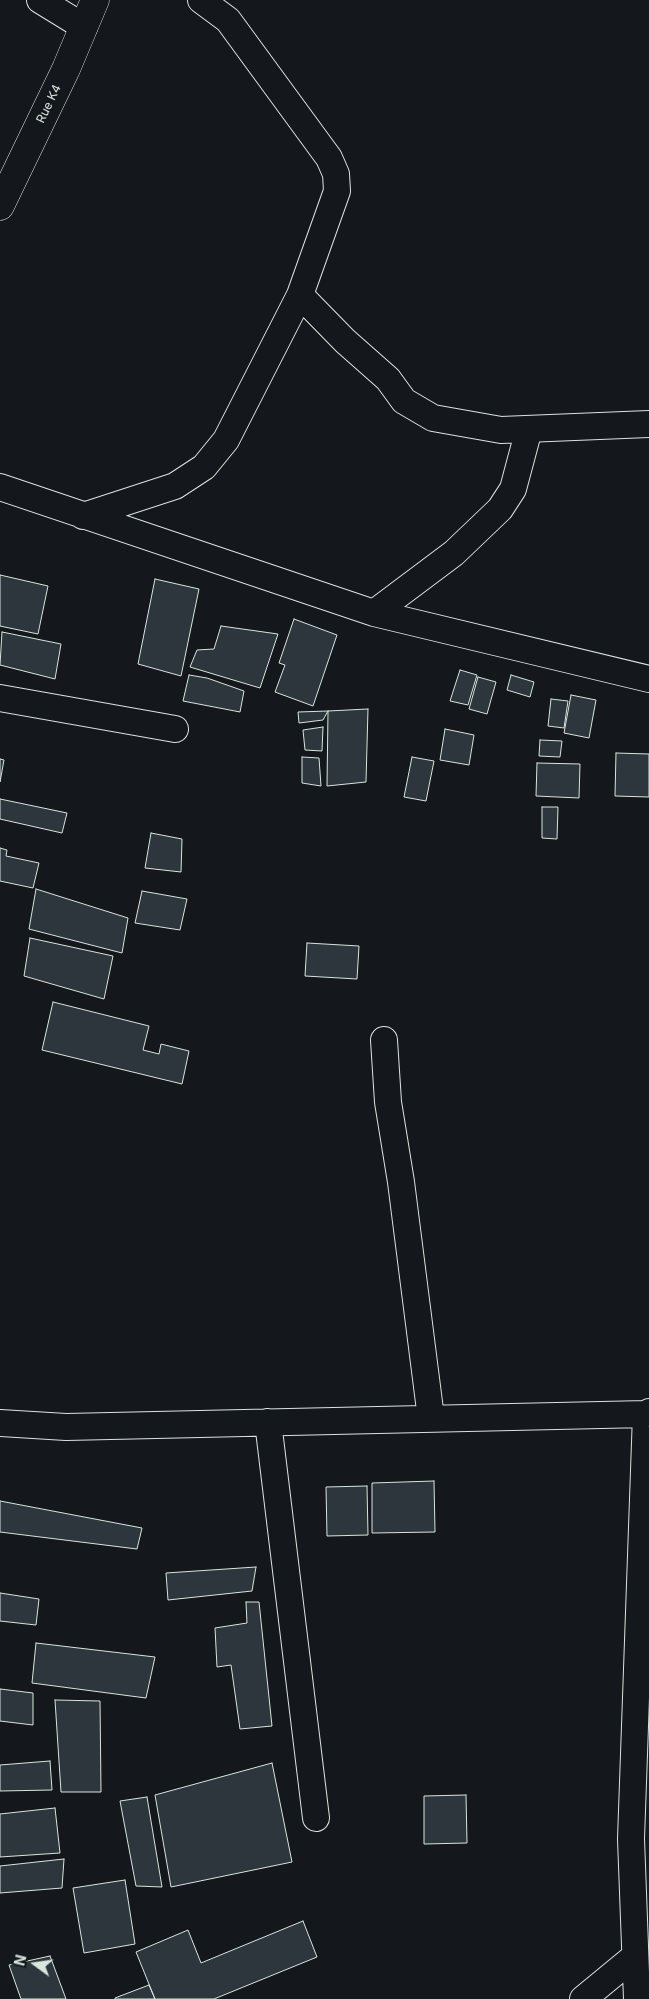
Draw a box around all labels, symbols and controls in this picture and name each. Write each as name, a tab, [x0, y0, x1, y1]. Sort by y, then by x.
street label: Rue K4	[34, 82, 64, 126]
north arrow	[10, 1939, 60, 1989]
text: N	[10, 1953, 29, 1967]

